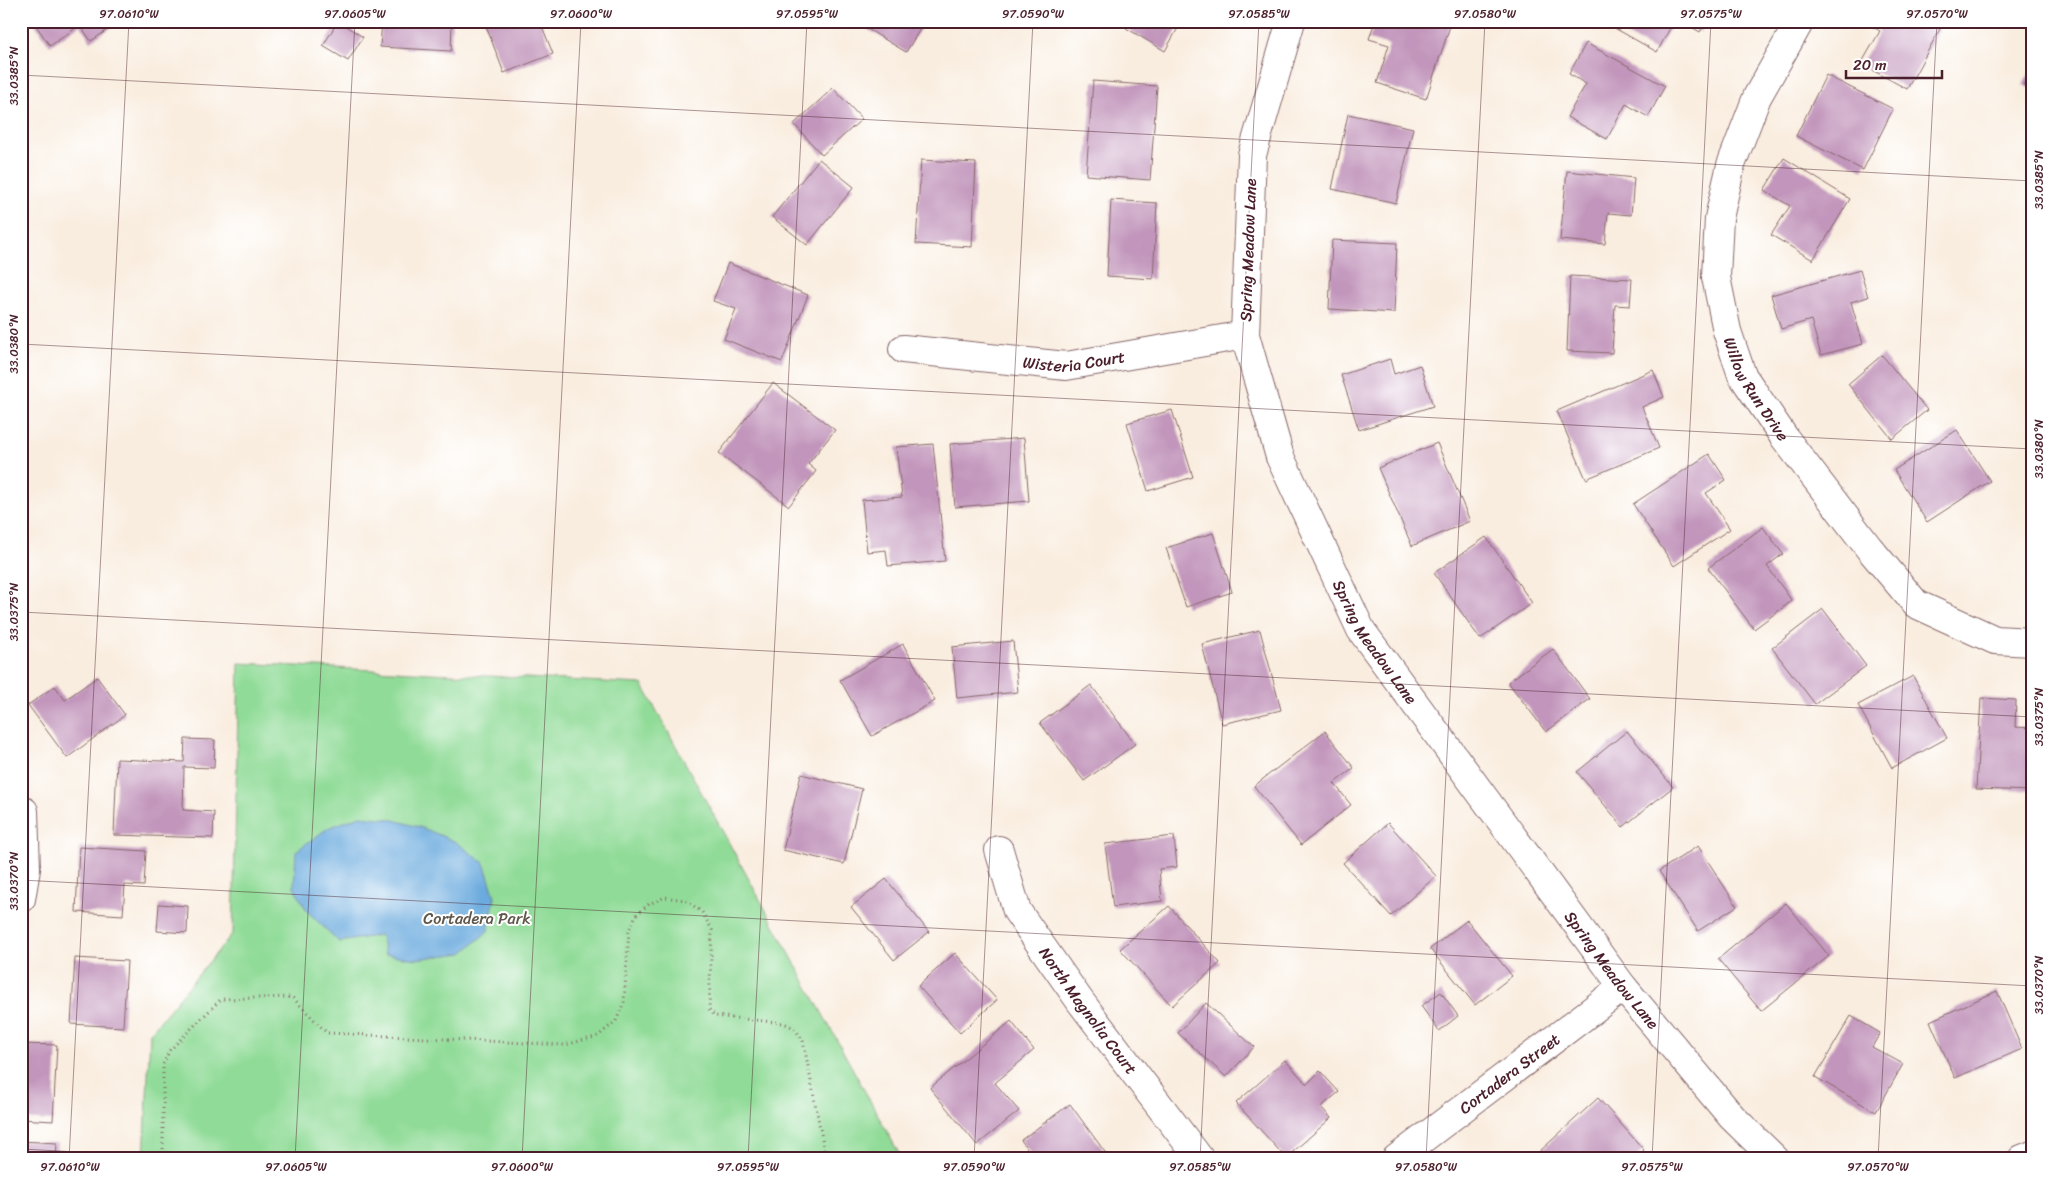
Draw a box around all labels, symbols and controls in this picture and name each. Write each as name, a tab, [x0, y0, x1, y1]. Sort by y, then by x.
text: 97.0610°W	[99, 3, 159, 25]
text: 97.0605°W	[324, 3, 387, 25]
text: 97.0600°W	[550, 3, 613, 25]
text: 97.0595°W	[776, 3, 839, 25]
text: 97.0590°W	[1002, 3, 1065, 25]
text: 97.0585°W	[1228, 3, 1291, 25]
text: 97.0580°W	[1454, 3, 1517, 25]
text: 97.0575°W	[1680, 3, 1742, 25]
text: 97.0570°W	[1906, 3, 1969, 25]
text: 33.0385°N	[3, 46, 25, 106]
scale bar	[1846, 48, 1942, 80]
text: 20 m	[1853, 52, 1887, 78]
text: 33.0385°N	[2028, 150, 2050, 210]
street label: Spring Meadow Lane	[1231, 178, 1265, 322]
text: 33.0380°N	[3, 314, 25, 374]
street label: Willow Run Drive	[1716, 333, 1797, 447]
street label: Wisteria Court	[1021, 342, 1127, 381]
text: 33.0380°N	[2028, 419, 2050, 479]
street label: Spring Meadow Lane	[1325, 575, 1426, 711]
text: 33.0375°N	[3, 582, 25, 641]
text: 33.0375°N	[2028, 687, 2050, 746]
text: 33.0370°N	[3, 851, 25, 910]
park label: Cortadera Park	[423, 904, 531, 933]
street label: Spring Meadow Lane	[1557, 904, 1667, 1036]
street label: North Magnolia Court	[1031, 940, 1145, 1081]
text: 33.0370°N	[2028, 955, 2050, 1014]
street label: Cortadera Street	[1452, 1025, 1566, 1121]
text: 97.0610°W	[40, 1156, 100, 1178]
text: 97.0605°W	[265, 1156, 328, 1178]
text: 97.0600°W	[491, 1156, 554, 1178]
text: 97.0595°W	[717, 1156, 780, 1178]
text: 97.0590°W	[943, 1156, 1006, 1178]
text: 97.0585°W	[1169, 1156, 1232, 1178]
text: 97.0580°W	[1395, 1156, 1458, 1178]
text: 97.0575°W	[1621, 1156, 1683, 1178]
text: 97.0570°W	[1847, 1156, 1910, 1178]

